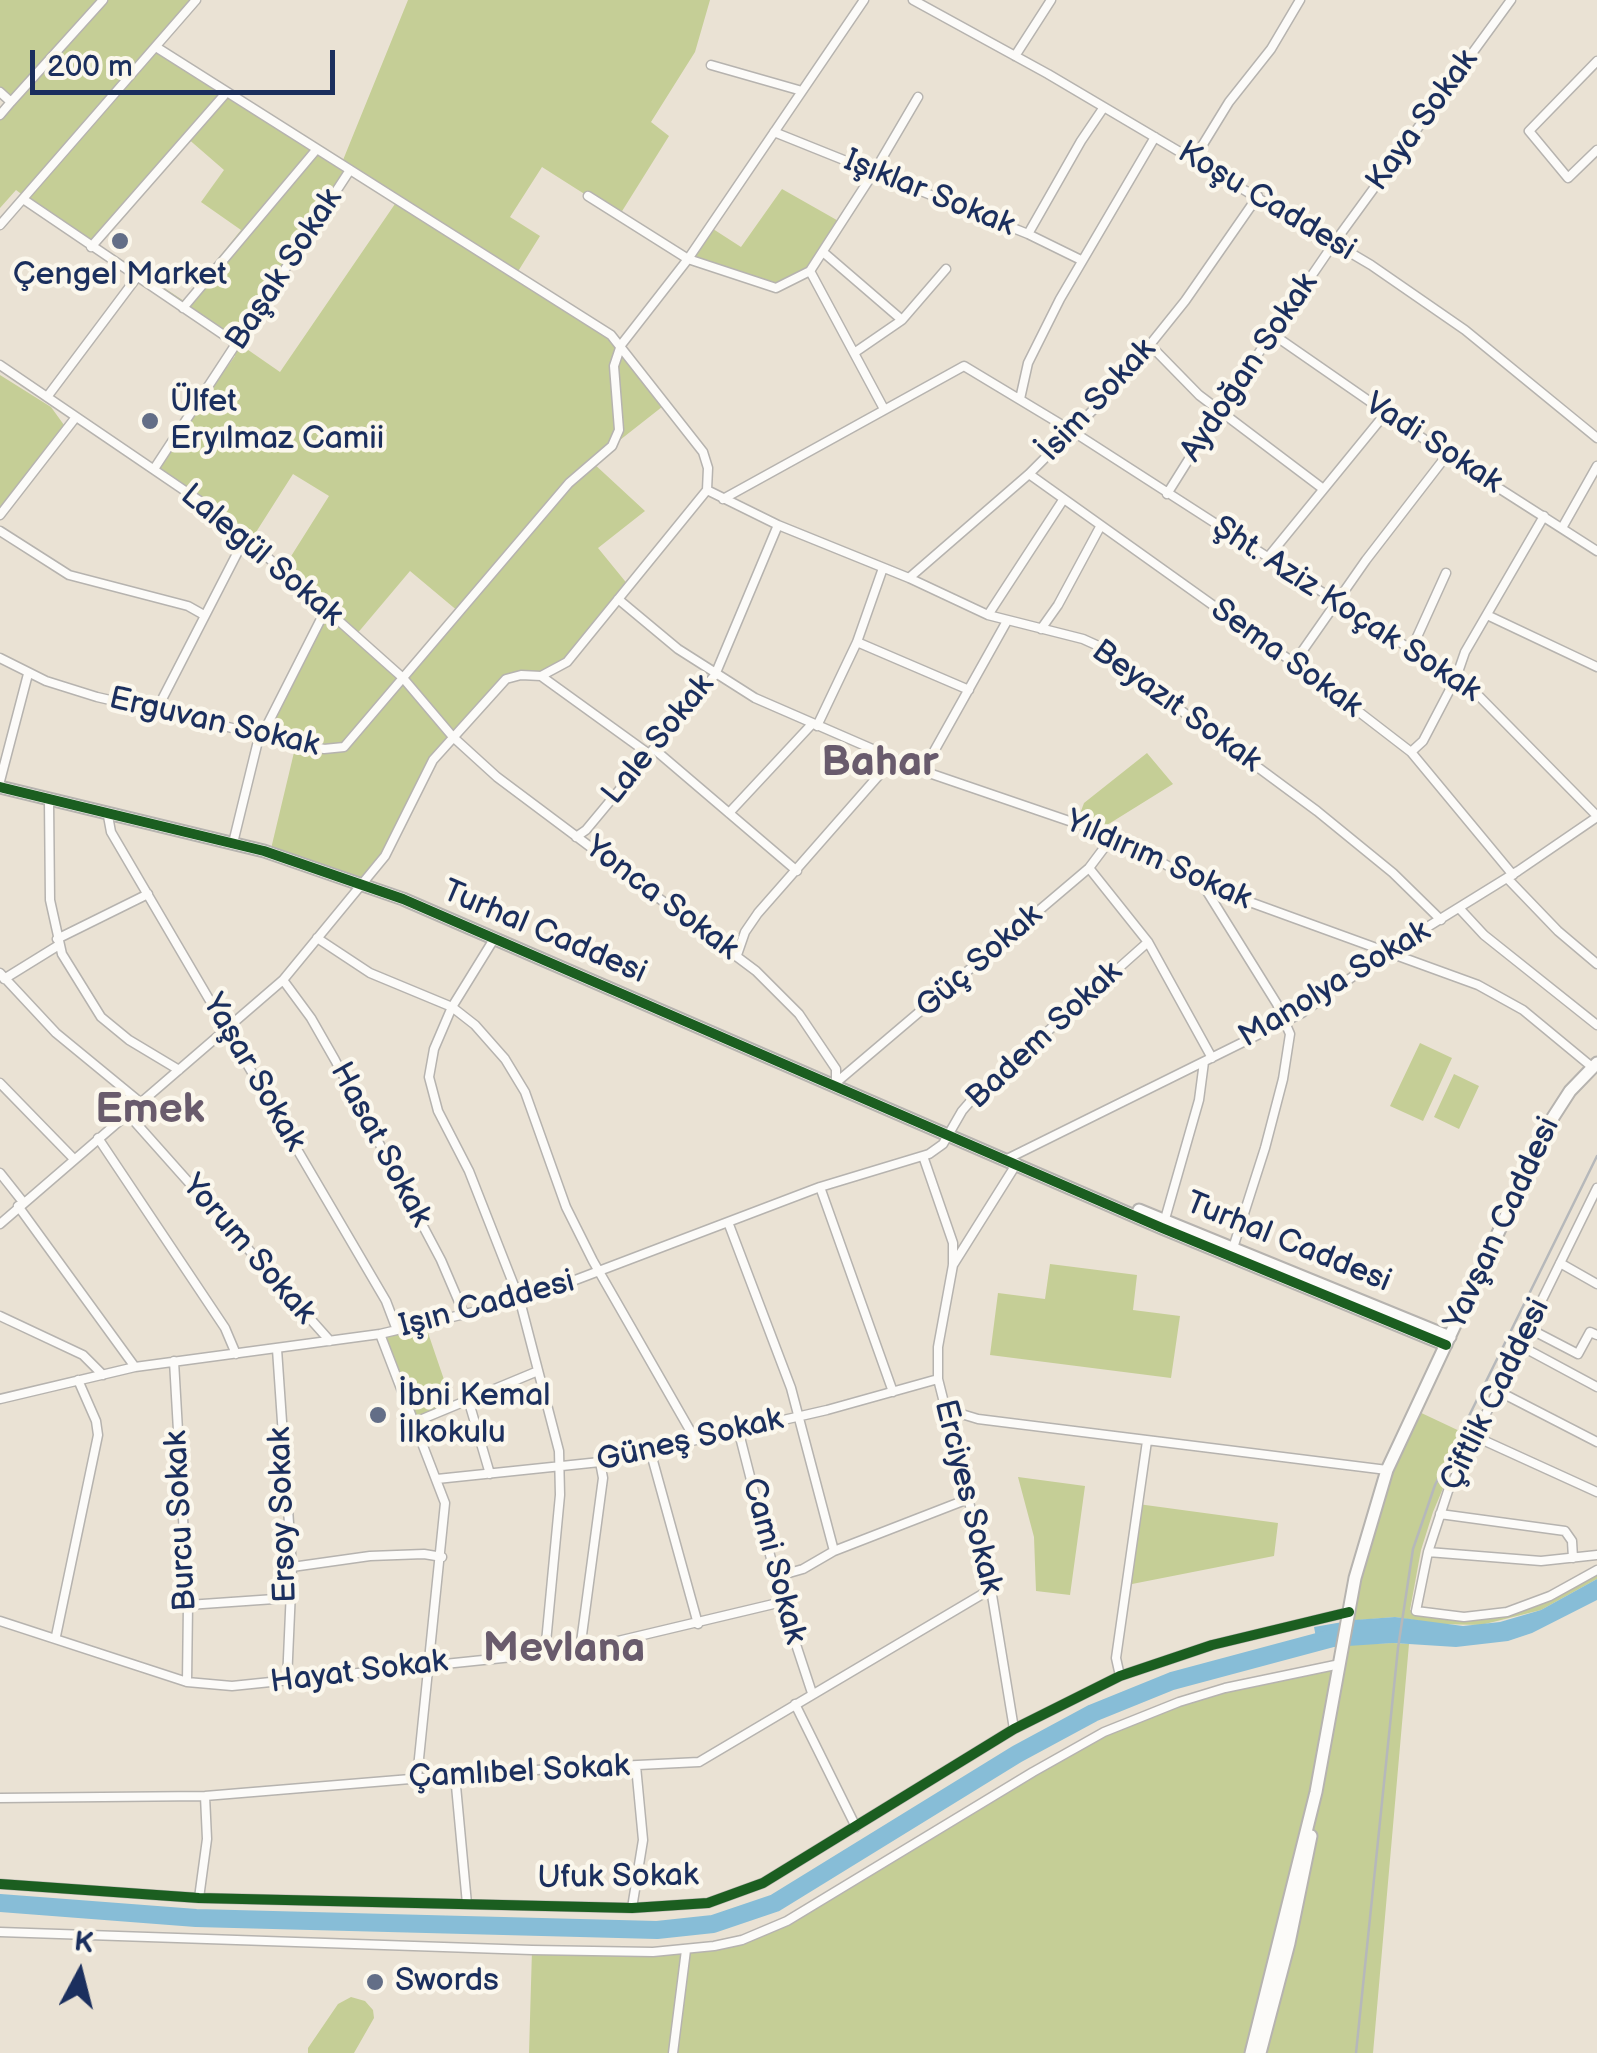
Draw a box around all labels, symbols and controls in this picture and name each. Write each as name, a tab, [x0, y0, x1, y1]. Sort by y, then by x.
scale bar	[35, 30, 340, 92]
street label: Kaya Sokak	[1359, 43, 1487, 199]
text: 200 m	[47, 49, 133, 85]
street label: Koşu Caddesi	[1170, 134, 1362, 270]
street label: Işıklar Sokak	[838, 142, 1020, 246]
street label: Başak Sokak	[219, 182, 351, 358]
marker: Çengel Market	[109, 230, 131, 252]
place label: Çengel Market	[13, 257, 227, 295]
street label: Aydoğan Sokak	[1173, 266, 1327, 470]
street label: İsim Sokak	[1031, 332, 1165, 470]
place label: Ülfet Eryılmaz Camii	[170, 384, 384, 459]
street label: Vadi Sokak	[1357, 385, 1509, 503]
marker: Ülfet Eryılmaz Camii	[139, 410, 161, 432]
street label: Lalegül Sokak	[172, 477, 350, 635]
street label: Şht. Aziz Koçak Sokak	[1205, 509, 1487, 711]
street label: Sema Sokak	[1203, 591, 1369, 727]
street label: Beyazıt Sokak	[1084, 633, 1268, 781]
street label: Lale Sokak	[595, 667, 723, 813]
street label: Erguvan Sokak	[105, 680, 323, 766]
district label: Bahar	[821, 739, 939, 789]
street label: Yıldırım Sokak	[1059, 803, 1257, 919]
street label: Yonca Sokak	[577, 829, 745, 969]
street label: Turhal Caddesi	[436, 873, 652, 993]
street label: Güç Sokak	[909, 897, 1051, 1027]
street label: Manolya Sokak	[1233, 913, 1437, 1057]
street label: Badem Sokak	[959, 954, 1131, 1118]
street label: Yaşar Sokak	[193, 988, 313, 1158]
street label: Hasat Sokak	[321, 1056, 439, 1234]
district label: Emek	[95, 1086, 205, 1136]
street label: Yavşan Caddesi	[1437, 1112, 1569, 1336]
street label: Yorum Sokak	[173, 1168, 323, 1332]
street label: Turhal Caddesi	[1180, 1184, 1396, 1302]
street label: Işın Caddesi	[395, 1263, 579, 1347]
street label: Çiftlik Caddesi	[1433, 1293, 1559, 1497]
place label: İbni Kemal İlkokulu	[398, 1378, 550, 1453]
street label: Erciyes Sokak	[924, 1396, 1010, 1598]
street label: Güneş Sokak	[593, 1401, 787, 1481]
marker: İbni Kemal İlkokulu	[367, 1404, 389, 1426]
street label: Ersoy Sokak	[262, 1426, 306, 1604]
street label: Burcu Sokak	[158, 1430, 206, 1612]
street label: Cami Sokak	[732, 1474, 814, 1648]
district label: Mevlana	[483, 1625, 645, 1675]
street label: Hayat Sokak	[268, 1643, 450, 1703]
street label: Çamlıbel Sokak	[408, 1748, 630, 1798]
street label: Ufuk Sokak	[537, 1857, 699, 1899]
north arrow	[30, 1923, 130, 2023]
text: K	[72, 1925, 95, 1960]
place label: Swords	[395, 1963, 499, 2001]
marker: Swords	[364, 1971, 386, 1993]

